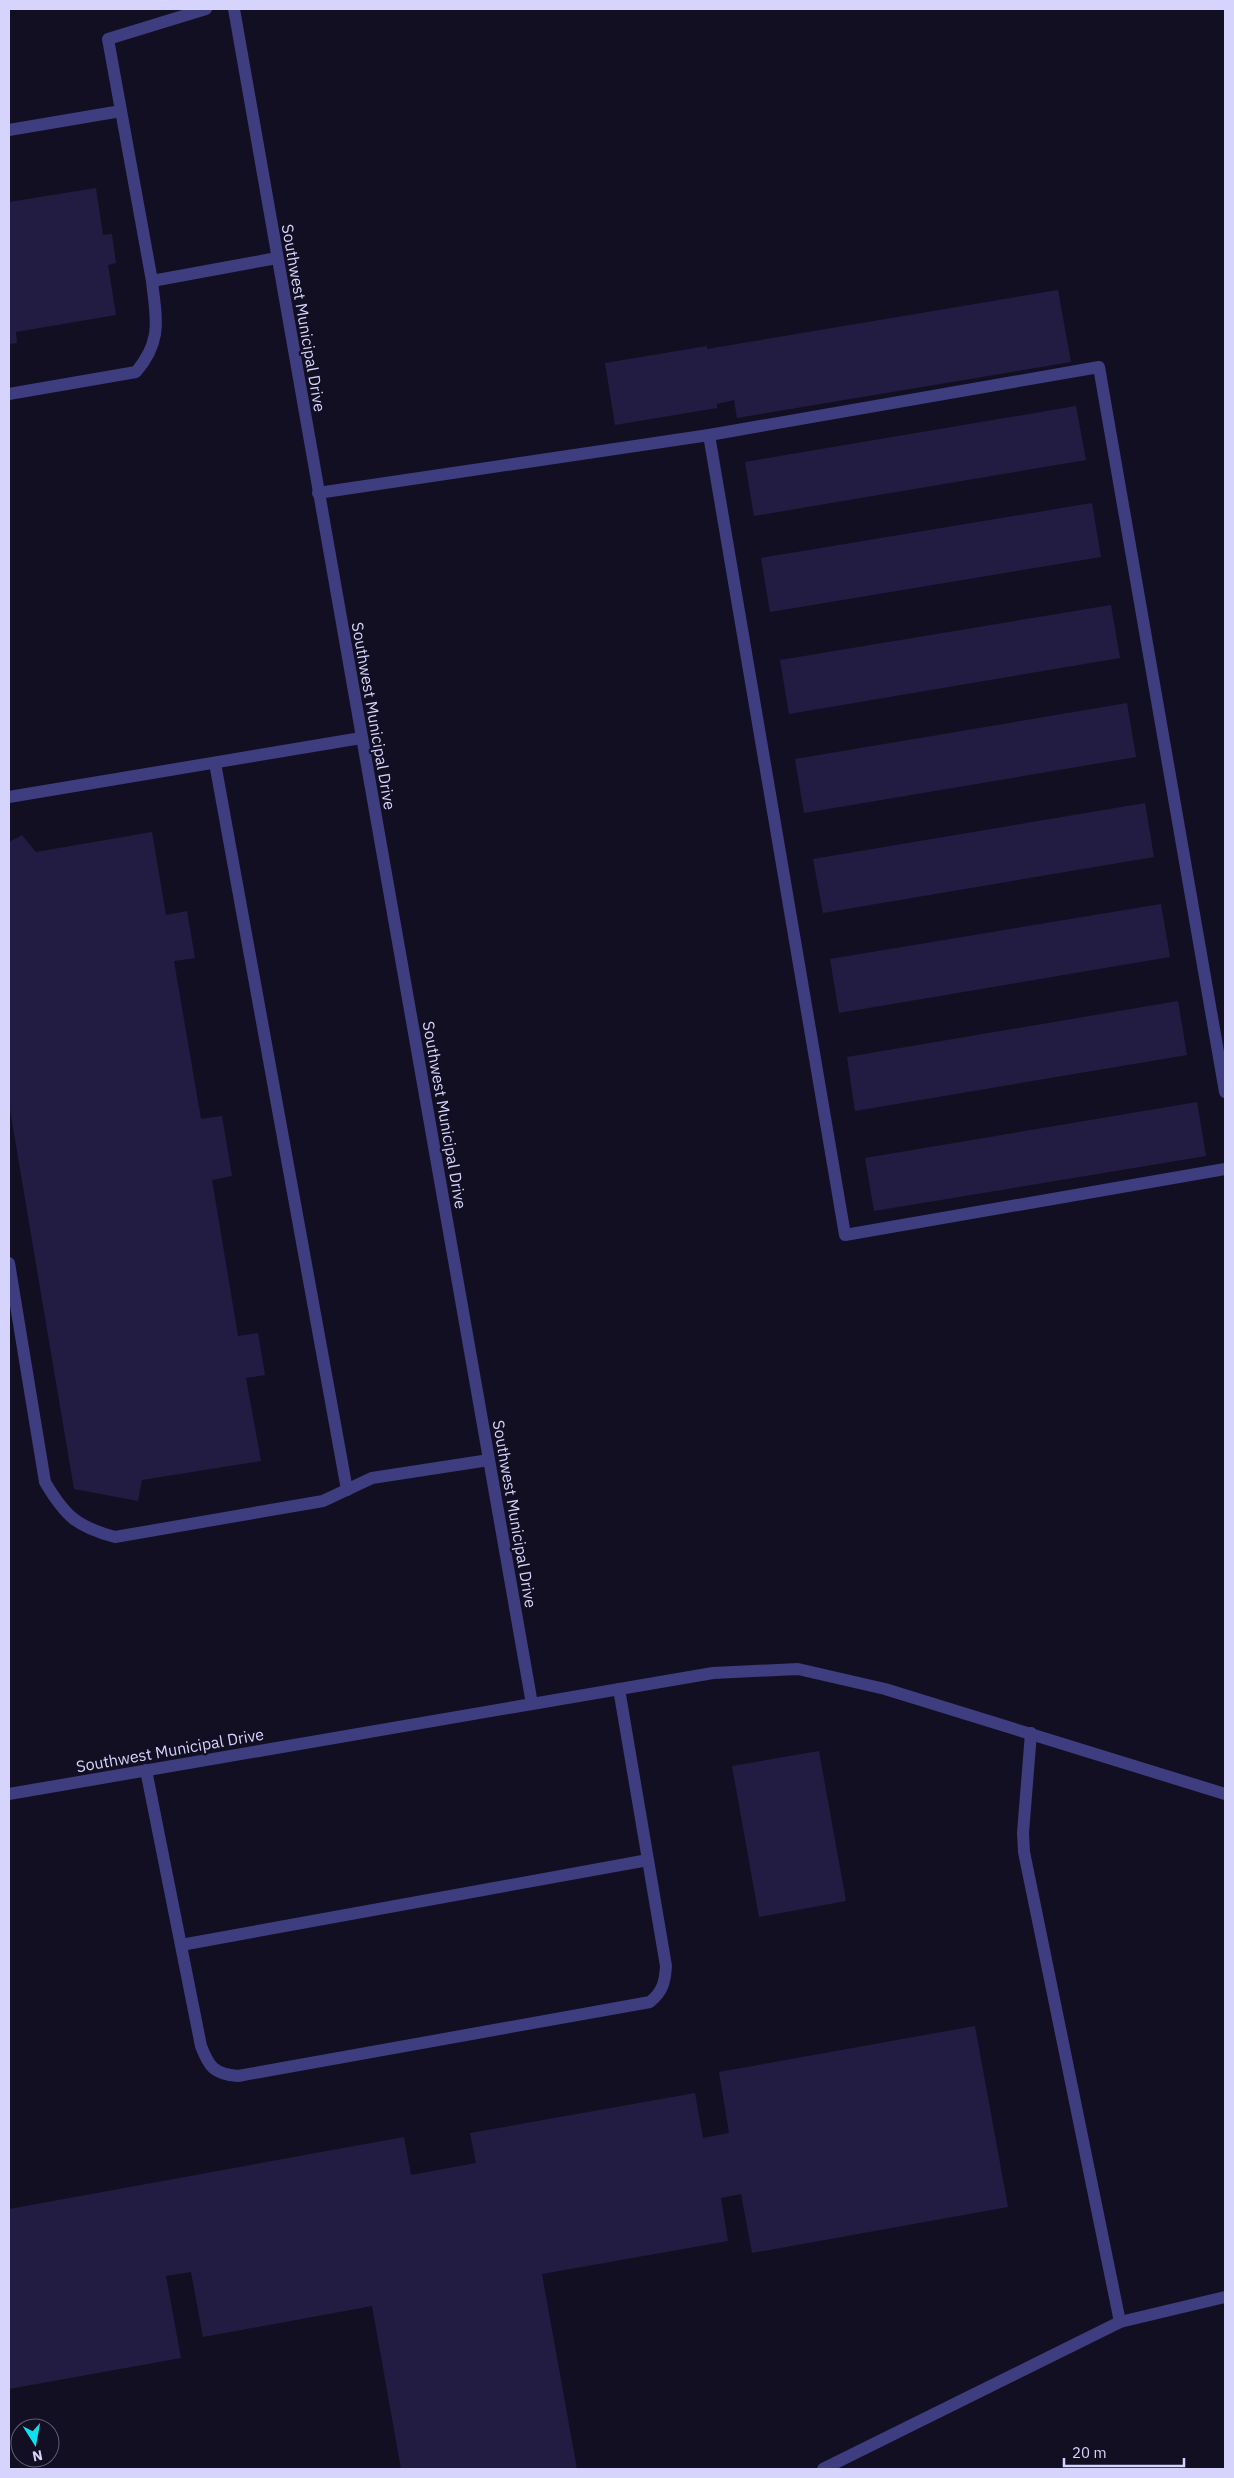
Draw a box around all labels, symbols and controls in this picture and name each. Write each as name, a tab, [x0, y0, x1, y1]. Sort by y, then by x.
street label: Southwest Municipal Drive	[278, 223, 330, 414]
street label: Southwest Municipal Drive	[348, 621, 400, 812]
street label: Southwest Municipal Drive	[419, 1020, 471, 1211]
street label: Southwest Municipal Drive	[489, 1419, 541, 1610]
street label: Southwest Municipal Drive	[75, 1724, 266, 1776]
north arrow	[10, 2418, 60, 2468]
scale bar	[1064, 2436, 1184, 2468]
text: 20 m	[1072, 2443, 1107, 2462]
text: N	[31, 2446, 44, 2466]

